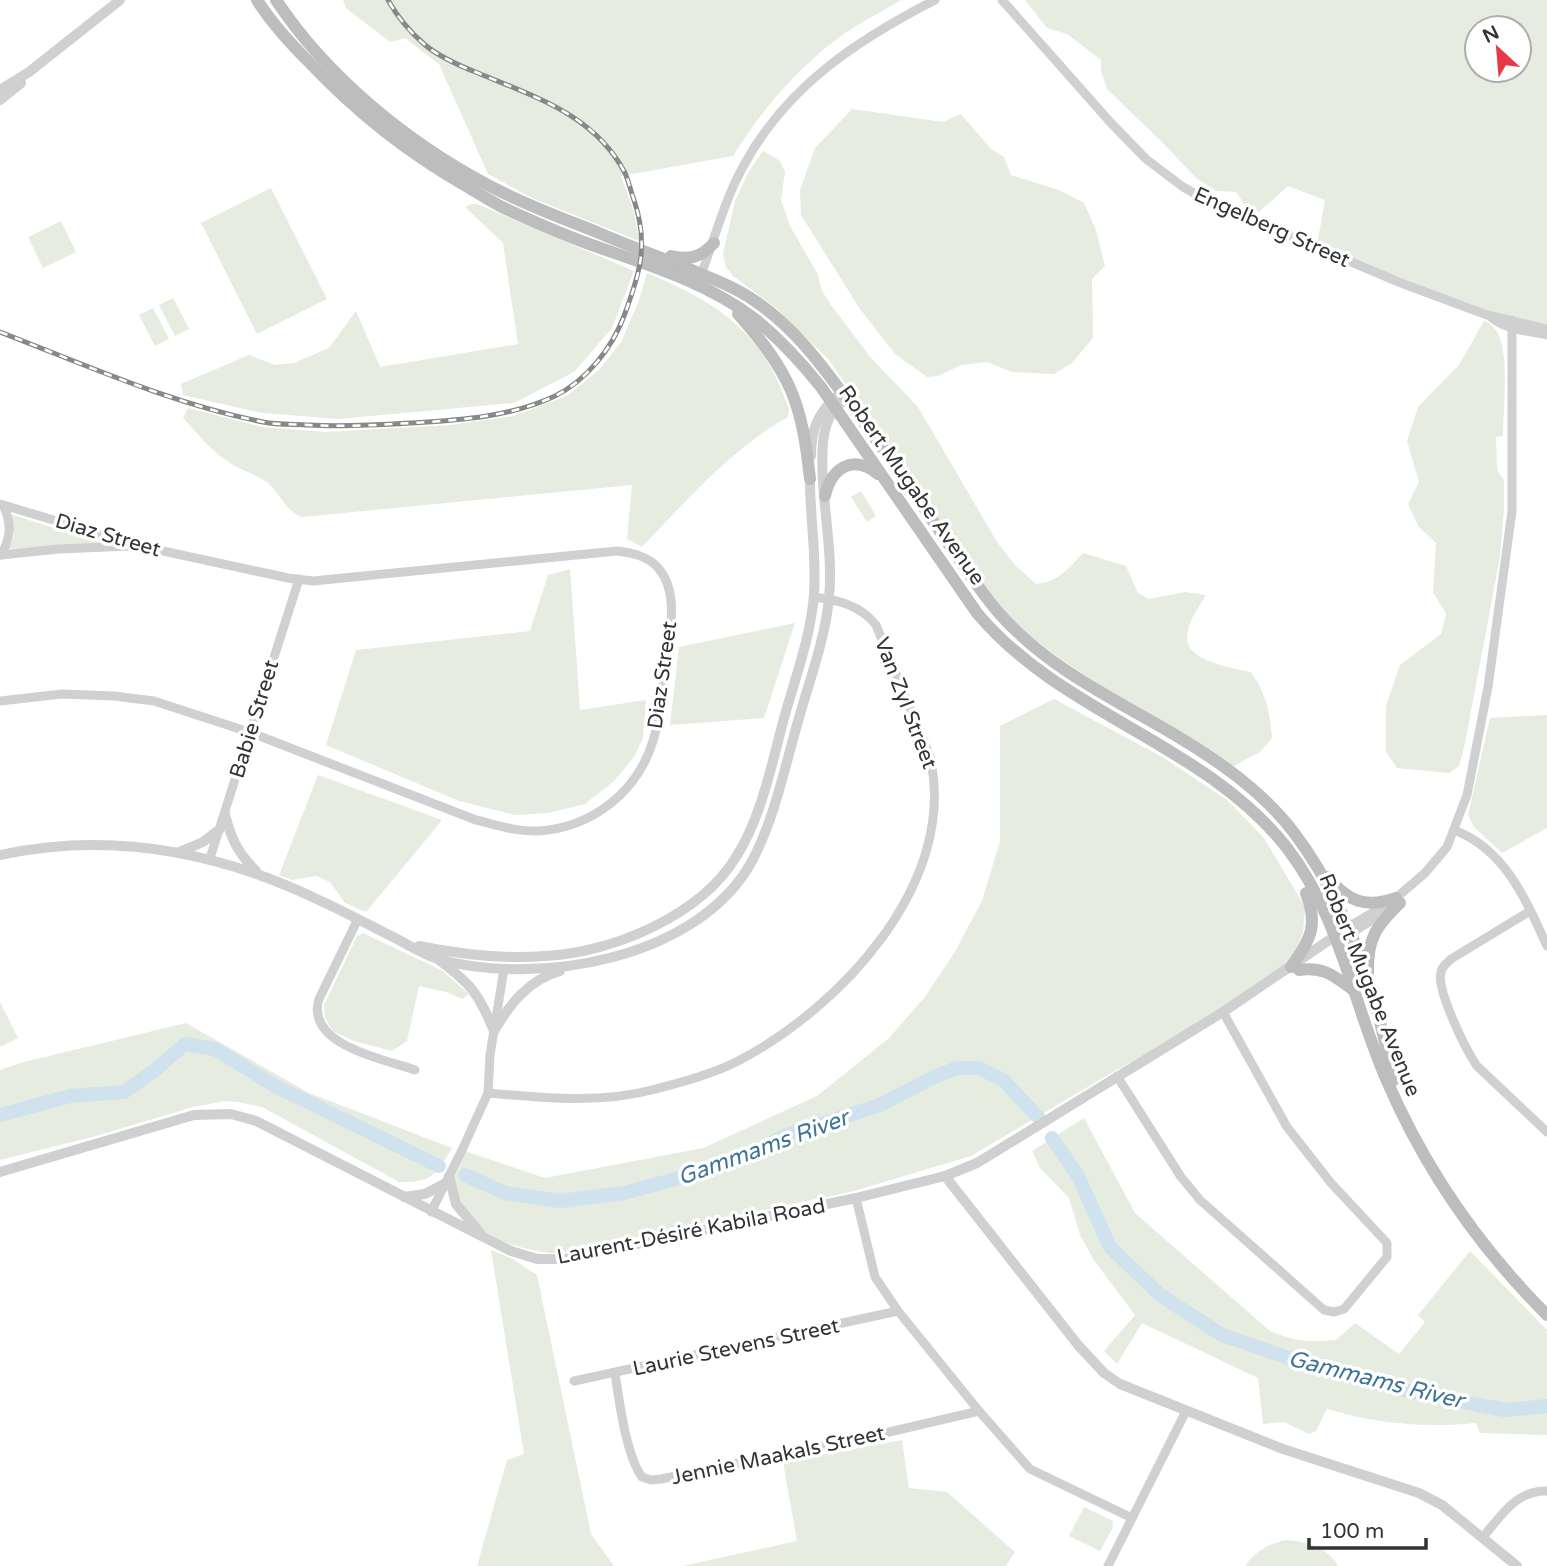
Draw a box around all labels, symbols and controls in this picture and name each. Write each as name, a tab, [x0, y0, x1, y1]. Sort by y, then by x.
north arrow	[1463, 14, 1533, 84]
text: N	[1479, 21, 1503, 48]
street label: Engelberg Street	[1190, 182, 1354, 273]
street label: Robert Mugabe Avenue	[833, 381, 990, 590]
street label: Diaz Street	[52, 509, 163, 562]
street label: Diaz Street	[643, 620, 682, 731]
street label: Van Zyl Street	[869, 634, 942, 772]
street label: Babie Street	[225, 657, 284, 781]
street label: Robert Mugabe Avenue	[1313, 870, 1426, 1100]
water label: Gammams River	[674, 1103, 856, 1192]
street label: Laurent-Désiré Kabila Road	[555, 1193, 827, 1270]
street label: Laurie Stevens Street	[631, 1313, 842, 1382]
water label: Gammams River	[1285, 1345, 1469, 1416]
street label: Jennie Maakals Street	[669, 1421, 887, 1490]
scale bar	[1309, 1506, 1426, 1550]
text: 100 m	[1320, 1519, 1384, 1544]

